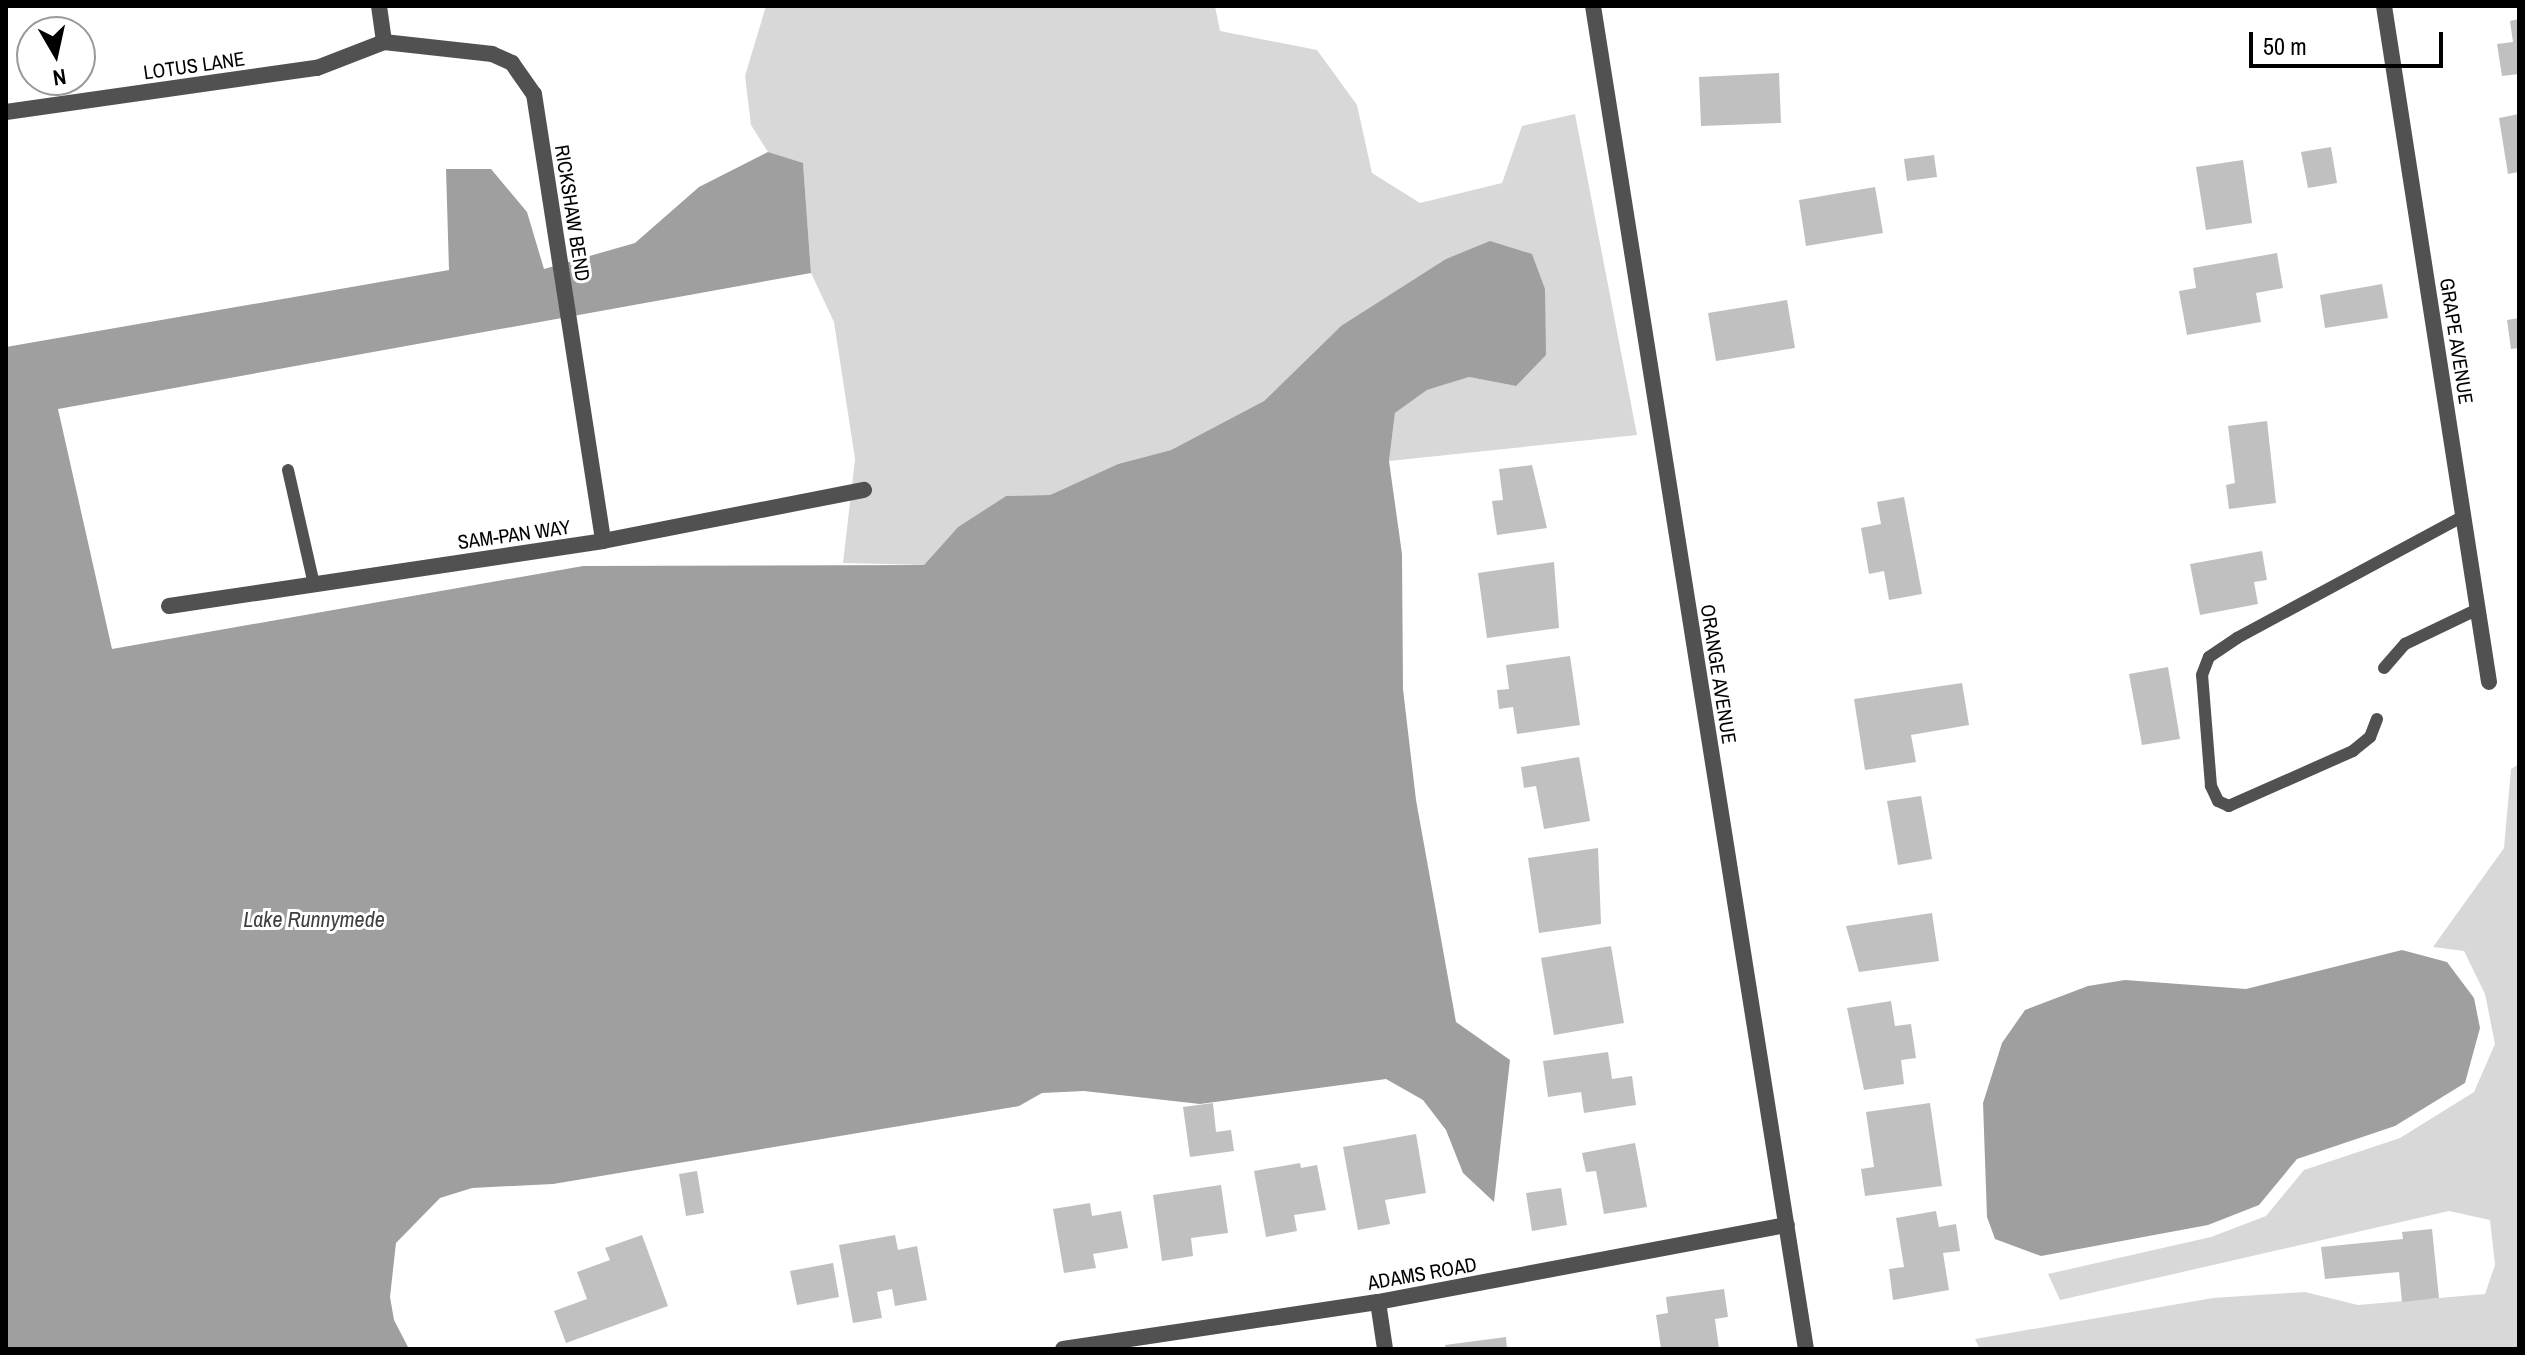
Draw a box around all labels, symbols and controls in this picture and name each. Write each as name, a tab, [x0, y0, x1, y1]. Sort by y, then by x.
north arrow	[16, 16, 96, 96]
scale bar	[2253, 16, 2447, 66]
text: 50 m	[2263, 30, 2307, 62]
street label: LOTUS LANE	[142, 46, 246, 84]
text: N	[51, 62, 68, 94]
street label: RICKSHAW BEND	[550, 143, 596, 283]
street label: GRAPE AVENUE	[2435, 276, 2479, 406]
street label: SAM-PAN WAY	[456, 514, 572, 554]
street label: ORANGE AVENUE	[1696, 602, 1742, 746]
water label: Lake Runnymede	[243, 907, 385, 933]
street label: ADAMS ROAD	[1366, 1252, 1478, 1294]

